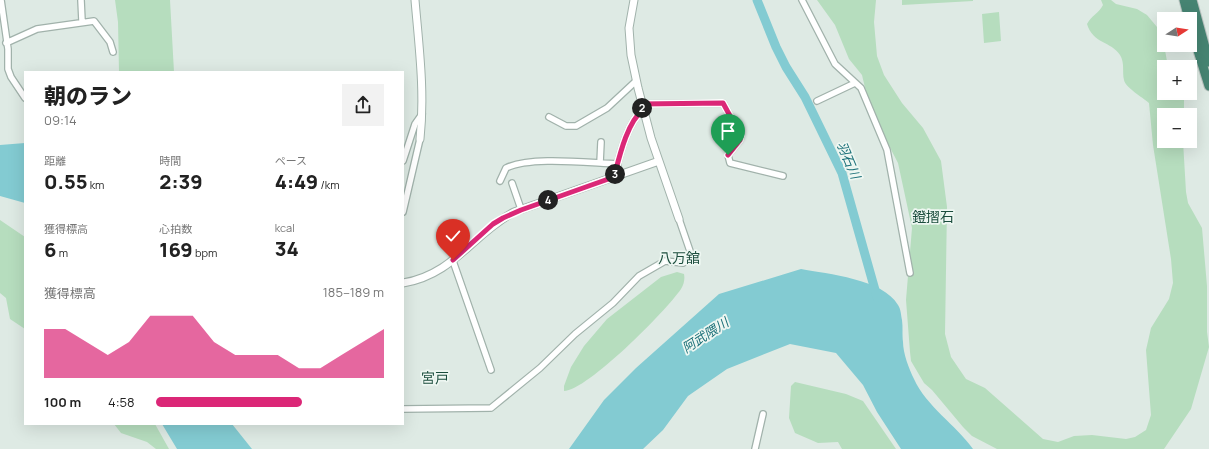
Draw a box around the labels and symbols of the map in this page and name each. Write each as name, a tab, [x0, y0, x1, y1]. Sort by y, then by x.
north arrow	[1157, 12, 1197, 52]
pin: 2	[632, 98, 652, 118]
pin	[711, 114, 745, 155]
water label: 羽石川	[833, 139, 866, 183]
pin: 3	[605, 164, 625, 184]
pin: 4	[538, 190, 558, 210]
district label: 鐙摺石	[912, 207, 954, 226]
pin	[436, 219, 470, 260]
district label: 八万舘	[658, 248, 700, 267]
water label: 阿武隈川	[678, 312, 733, 357]
district label: 宮戸	[421, 368, 449, 387]

